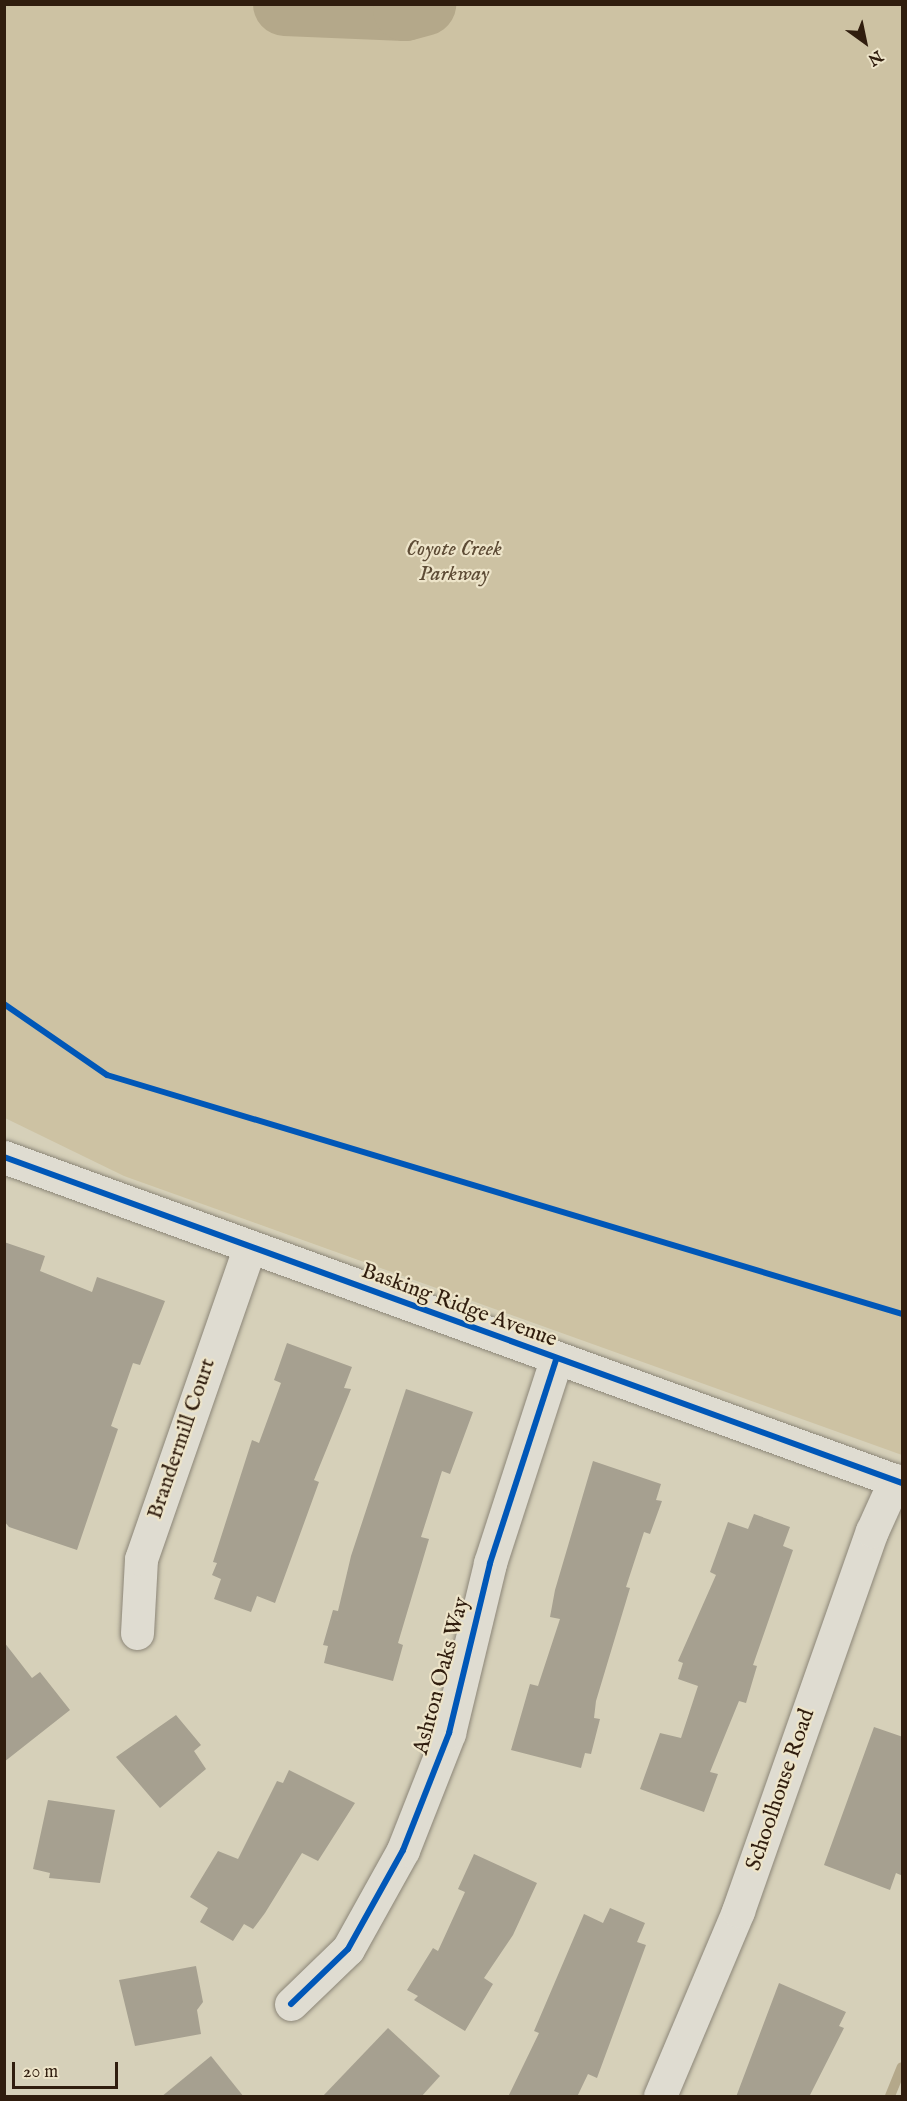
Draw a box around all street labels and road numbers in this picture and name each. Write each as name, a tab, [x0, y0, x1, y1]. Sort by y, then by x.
street label: Basking Ridge Avenue	[358, 1258, 560, 1354]
street label: Brandermill Court	[142, 1355, 222, 1523]
street label: Ashton Oaks Way	[408, 1594, 476, 1758]
street label: Schoolhouse Road	[741, 1706, 821, 1874]

